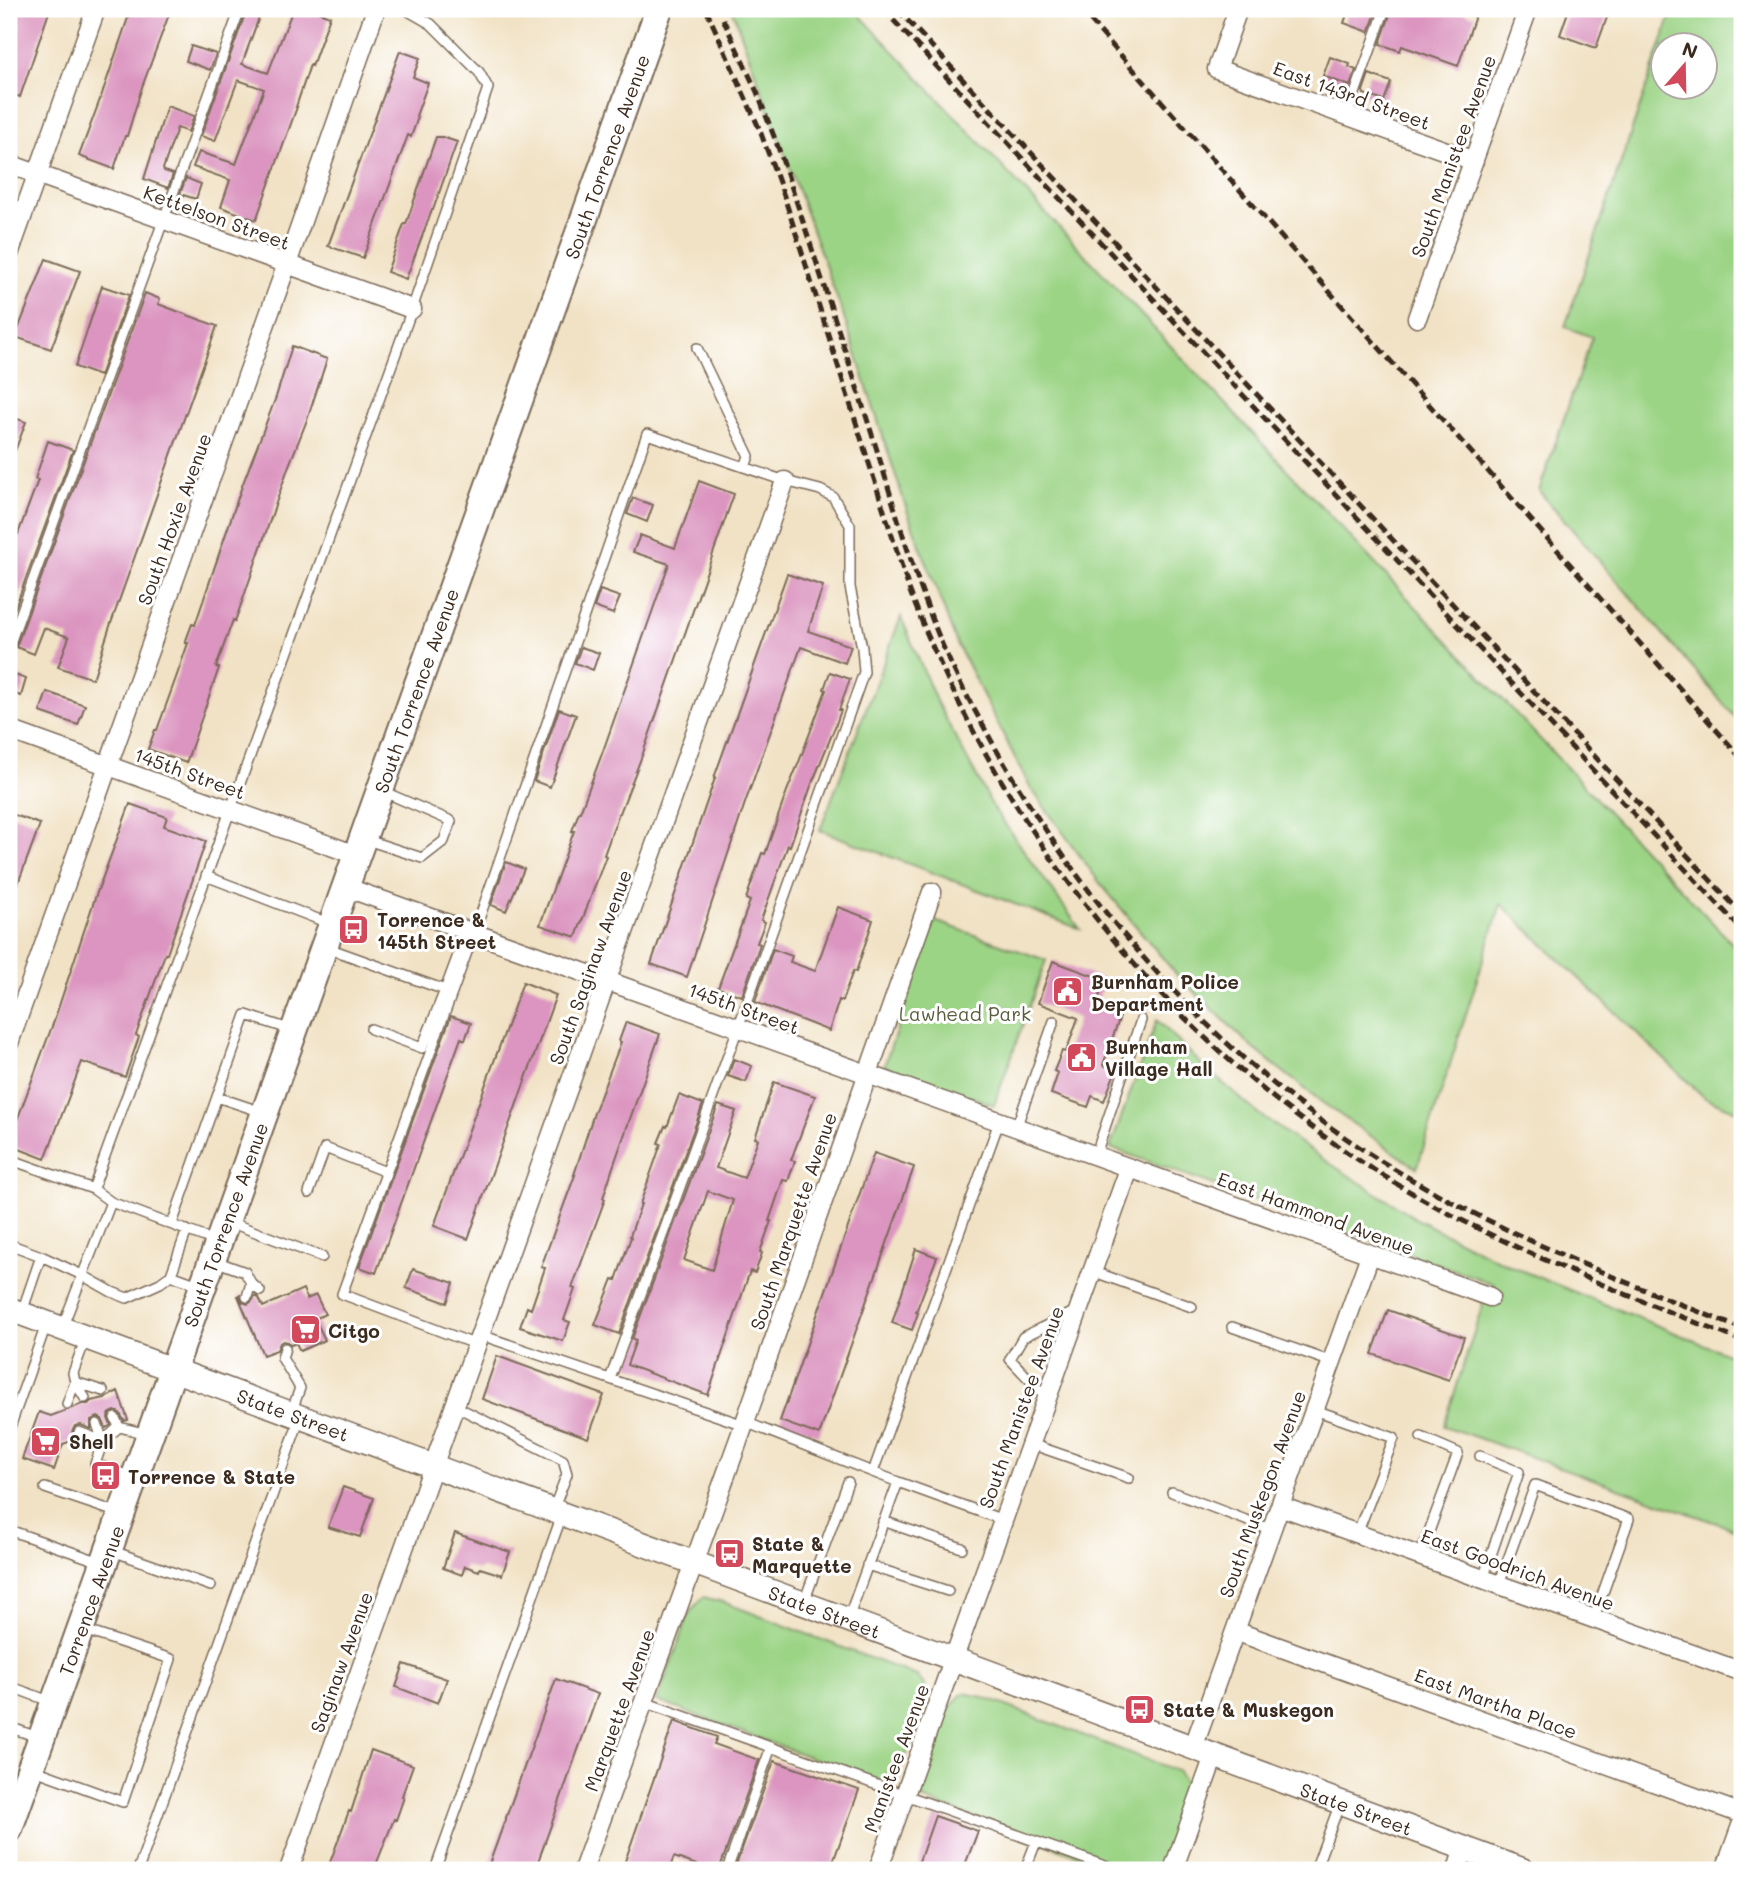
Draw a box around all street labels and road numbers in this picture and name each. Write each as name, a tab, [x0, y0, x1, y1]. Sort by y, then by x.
street label: South Torrence Avenue	[558, 51, 654, 262]
street label: South Manistee Avenue	[1405, 51, 1501, 261]
street label: East 143rd Street	[1270, 55, 1434, 135]
street label: Kettelson Street	[140, 179, 294, 255]
street label: South Hoxie Avenue	[131, 429, 217, 609]
street label: South Torrence Avenue	[368, 585, 464, 796]
street label: 145th Street	[131, 741, 249, 805]
street label: South Saginaw Avenue	[543, 866, 637, 1068]
street label: 145th Street	[685, 976, 803, 1040]
street label: South Marquette Avenue	[744, 1109, 842, 1333]
street label: South Torrence Avenue	[177, 1119, 273, 1330]
street label: East Hammond Avenue	[1214, 1166, 1418, 1260]
street label: South Manistee Avenue	[973, 1302, 1069, 1512]
street label: State Street	[234, 1382, 353, 1446]
street label: South Muskegon Avenue	[1213, 1387, 1311, 1601]
street label: Torrence Avenue	[52, 1522, 129, 1679]
street label: East Goodrich Avenue	[1418, 1522, 1618, 1616]
street label: State Street	[765, 1579, 884, 1643]
street label: Saginaw Avenue	[304, 1588, 378, 1736]
street label: Marquette Avenue	[578, 1625, 660, 1795]
street label: East Martha Place	[1411, 1662, 1581, 1744]
street label: Manistee Avenue	[858, 1680, 934, 1836]
street label: State Street	[1297, 1776, 1416, 1840]

